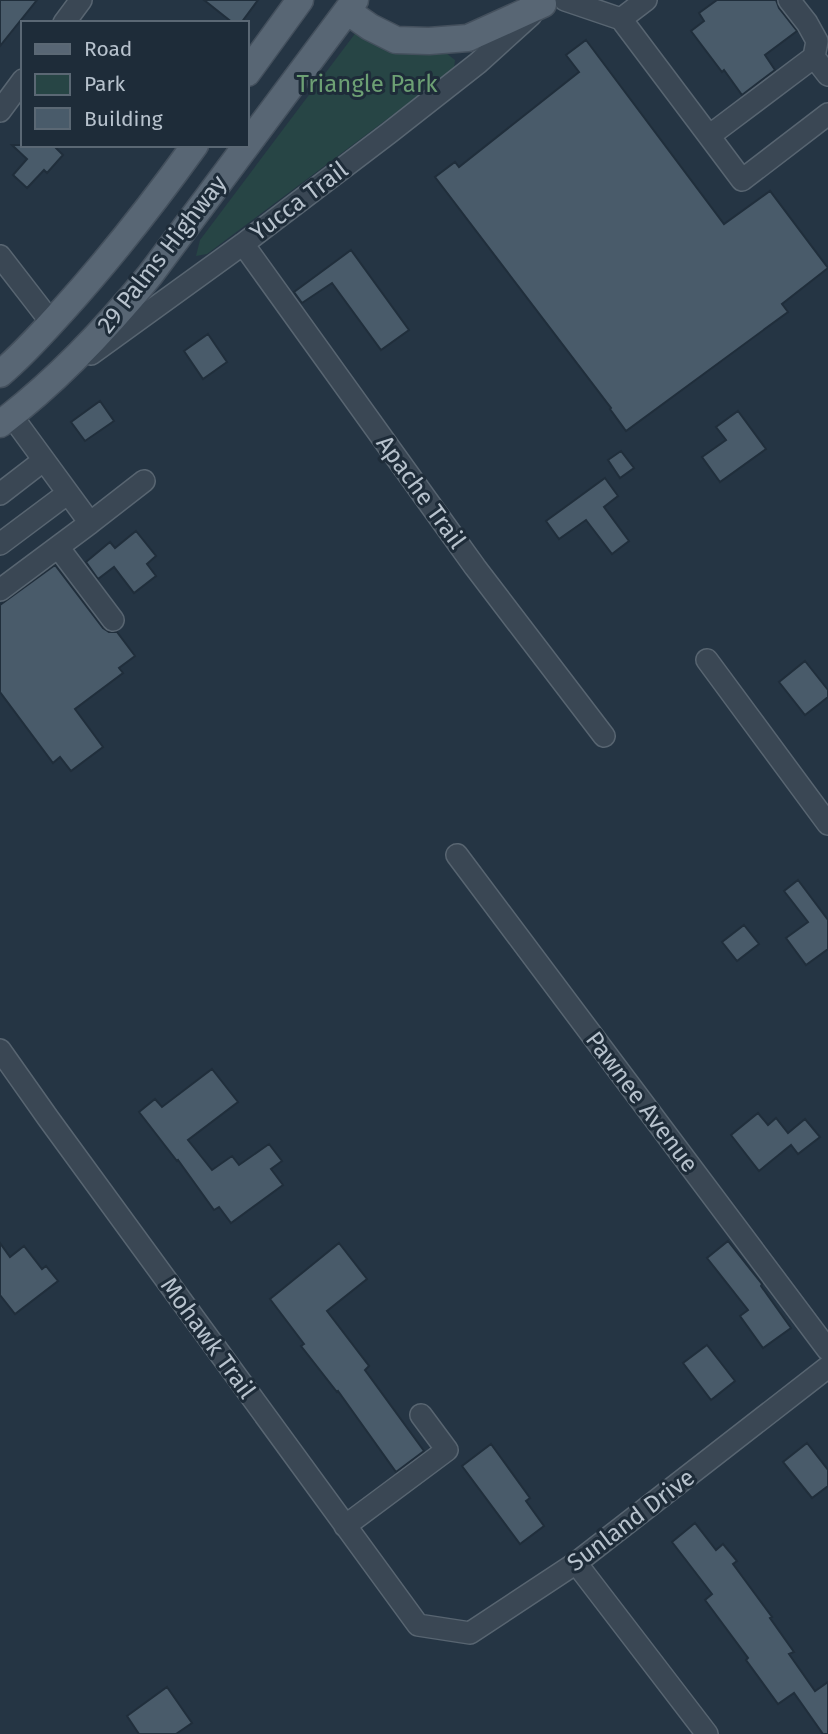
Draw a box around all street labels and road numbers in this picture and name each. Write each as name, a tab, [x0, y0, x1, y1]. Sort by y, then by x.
street label: Yucca Trail	[245, 155, 353, 247]
street label: 29 Palms Highway	[92, 169, 232, 338]
street label: Apache Trail	[371, 430, 471, 554]
street label: Pawnee Avenue	[580, 1026, 704, 1178]
street label: Mohawk Trail	[155, 1272, 261, 1404]
street label: Sunland Drive	[562, 1463, 700, 1577]

